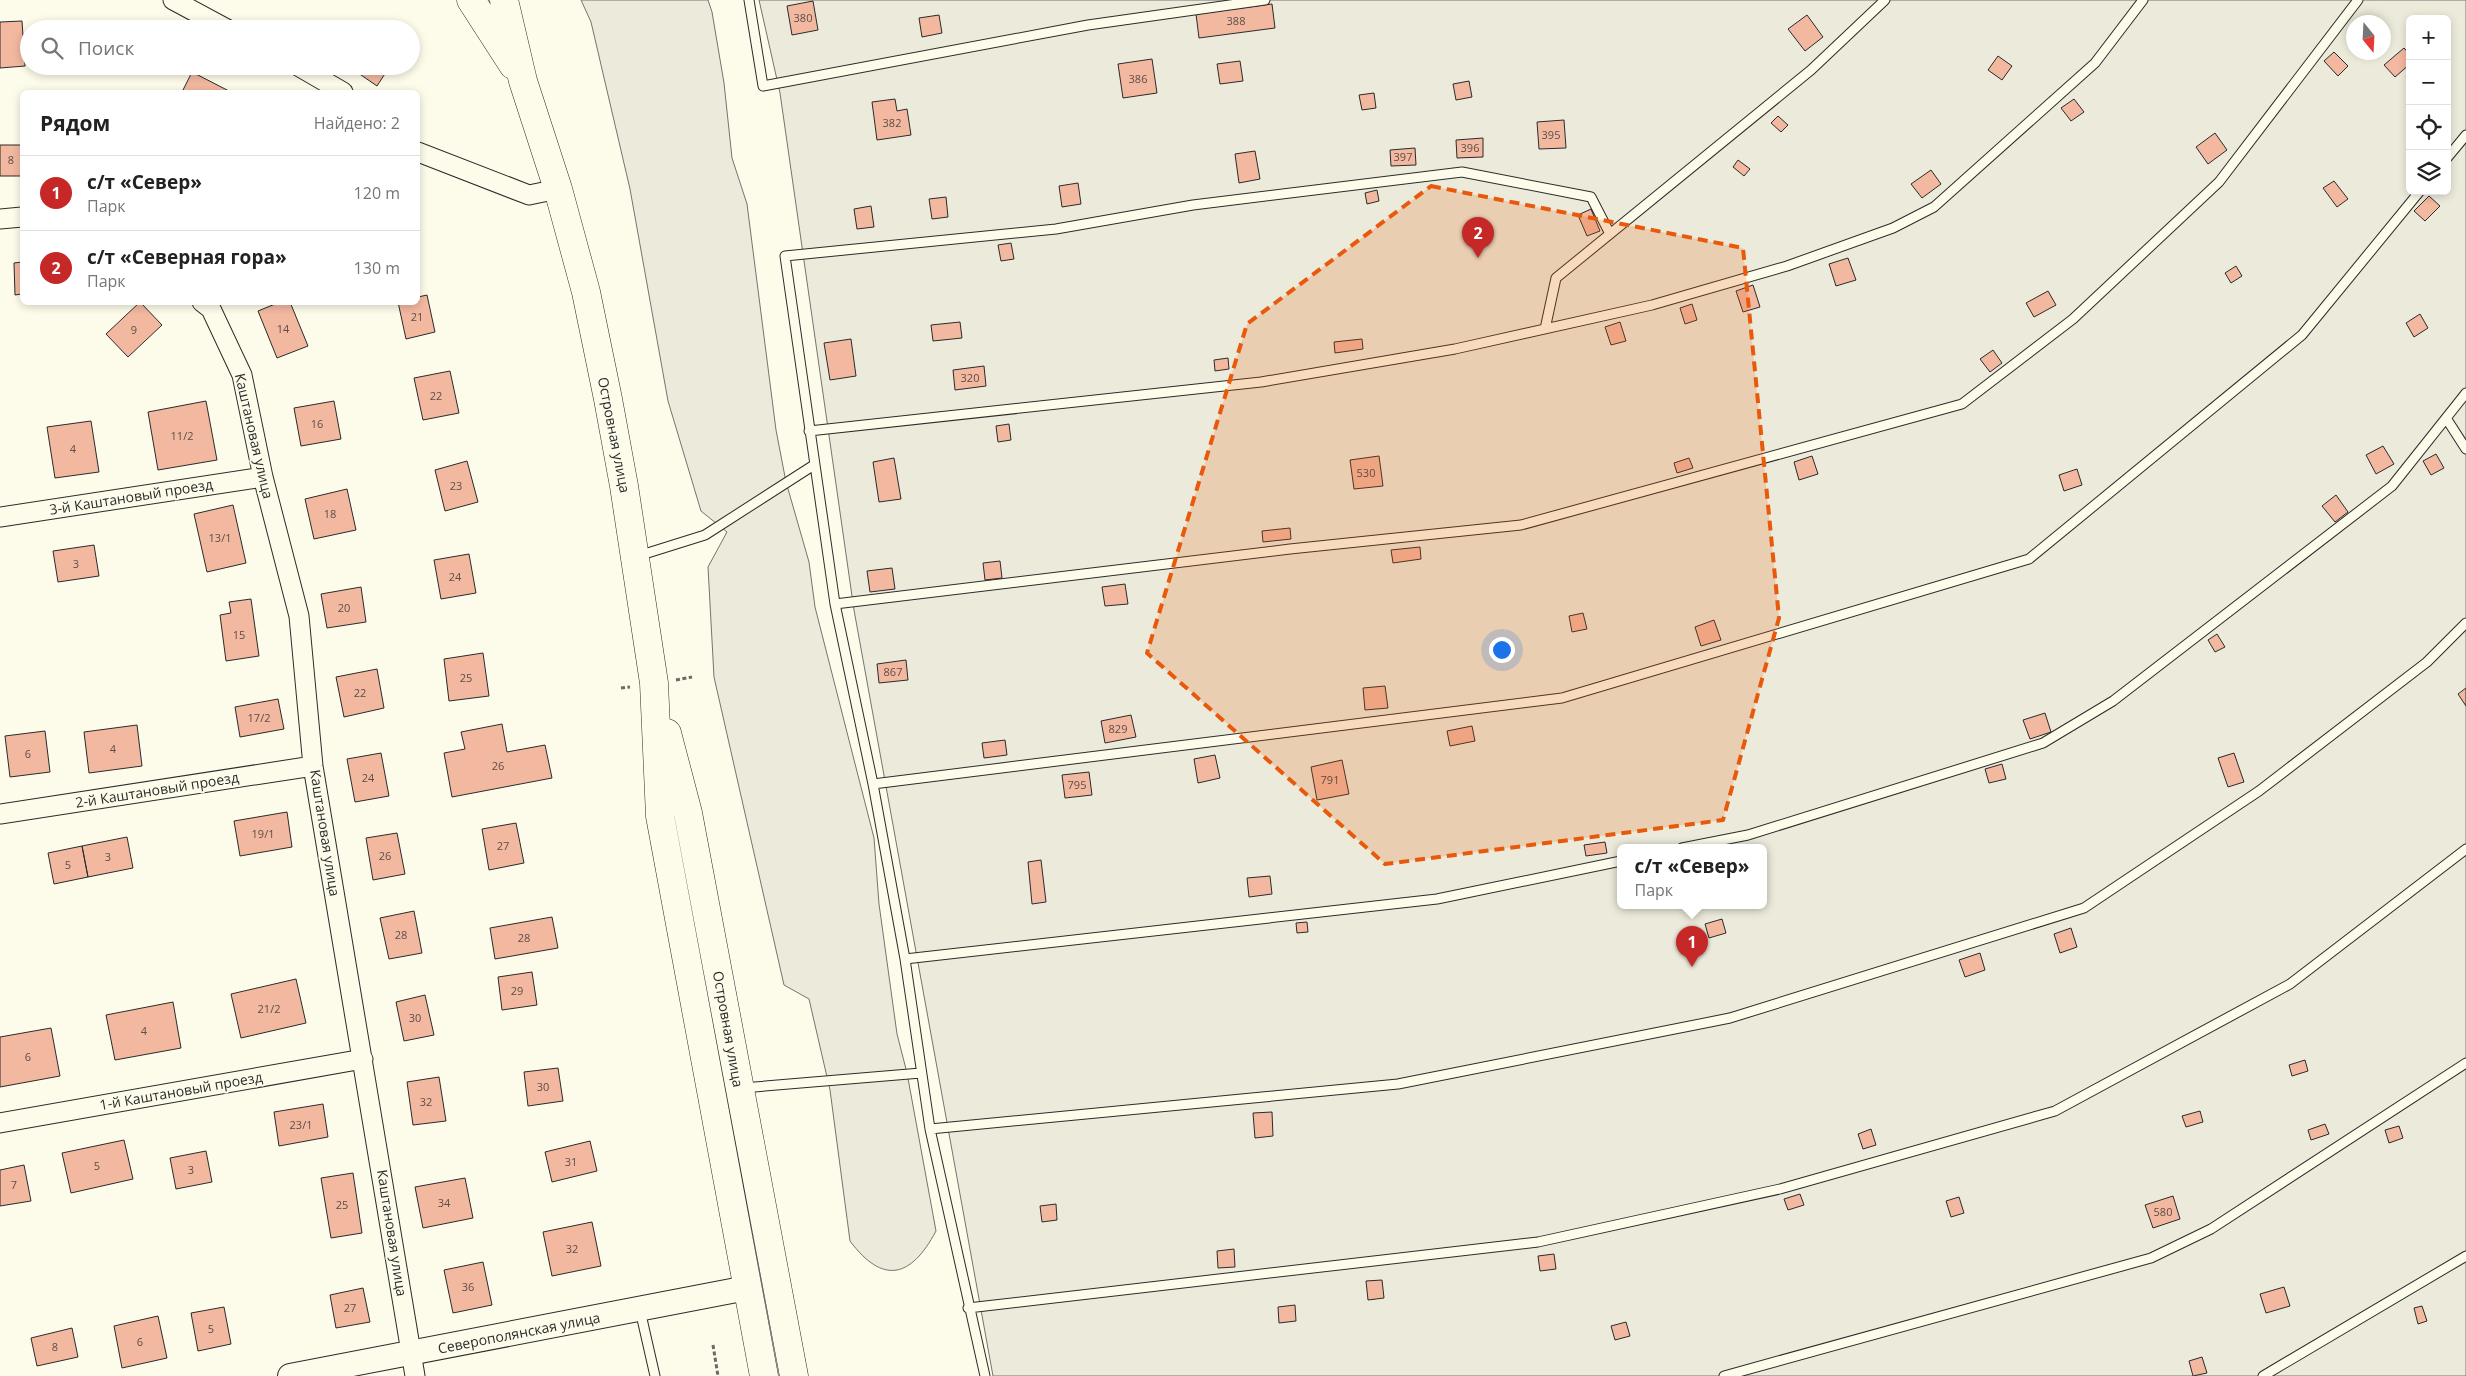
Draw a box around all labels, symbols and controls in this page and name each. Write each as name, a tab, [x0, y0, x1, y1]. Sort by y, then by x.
house number: 380	[794, 10, 812, 25]
house number: 388	[1227, 13, 1245, 28]
north arrow	[2346, 15, 2391, 60]
map controls	[2406, 15, 2451, 195]
button: +	[2406, 15, 2451, 60]
search box	[20, 20, 420, 75]
icon: search	[38, 34, 66, 62]
text: Поиск	[78, 35, 134, 61]
button: −	[2406, 60, 2451, 105]
house number: 386	[1129, 71, 1147, 86]
button: locate	[2406, 105, 2451, 150]
text: Рядом	[40, 109, 110, 137]
text: Найдено: 2	[314, 112, 400, 134]
house number: 382	[883, 115, 901, 130]
house number: 395	[1542, 127, 1560, 142]
house number: 396	[1461, 140, 1479, 155]
house number: 397	[1394, 149, 1412, 164]
button: layers	[2406, 150, 2451, 195]
house number: 8	[8, 152, 14, 167]
text: с/т «Север»	[87, 169, 202, 195]
text: 1	[51, 182, 61, 204]
text: 120 m	[354, 182, 400, 204]
text: Парк	[87, 195, 126, 217]
pin: 2	[1462, 217, 1494, 258]
text: с/т «Северная гора»	[87, 244, 287, 270]
text: 2	[51, 257, 61, 279]
text: 130 m	[354, 257, 400, 279]
text: Парк	[87, 270, 126, 292]
house number: 21	[411, 309, 423, 324]
house number: 14	[277, 321, 290, 336]
house number: 9	[131, 322, 137, 337]
house number: 320	[961, 370, 979, 385]
street label: Каштановая улица	[231, 371, 278, 500]
street label: Островная улица	[594, 375, 635, 494]
house number: 22	[430, 388, 442, 403]
house number: 16	[311, 416, 323, 431]
house number: 11/2	[171, 428, 193, 443]
house number: 4	[70, 441, 77, 456]
house number: 530	[1357, 465, 1375, 480]
street label: 3-й Каштановый проезд	[48, 474, 214, 519]
house number: 23	[450, 478, 462, 493]
house number: 18	[324, 506, 336, 521]
house number: 13/1	[209, 530, 231, 545]
house number: 3	[73, 556, 79, 571]
house number: 24	[449, 569, 462, 584]
house number: 20	[338, 600, 350, 615]
house number: 15	[233, 627, 245, 642]
your location	[1489, 637, 1515, 663]
house number: 867	[884, 664, 902, 679]
house number: 25	[460, 670, 472, 685]
house number: 22	[354, 685, 366, 700]
house number: 17/2	[248, 710, 270, 725]
house number: 829	[1109, 721, 1127, 736]
house number: 4	[110, 741, 117, 756]
house number: 6	[25, 746, 31, 761]
house number: 26	[492, 758, 504, 773]
street label: 2-й Каштановый проезд	[74, 767, 240, 812]
street label: Каштановая улица	[306, 768, 345, 898]
house number: 24	[362, 770, 375, 785]
house number: 791	[1321, 772, 1339, 787]
house number: 795	[1068, 777, 1086, 792]
house number: 19/1	[252, 826, 274, 841]
house number: 27	[497, 838, 509, 853]
popup	[1617, 844, 1767, 909]
house number: 26	[379, 848, 391, 863]
house number: 3	[105, 849, 111, 864]
text: с/т «Север»	[1635, 853, 1749, 879]
house number: 5	[65, 857, 71, 872]
text: Парк	[1635, 879, 1673, 901]
pin: 1	[1676, 926, 1708, 967]
house number: 28	[395, 927, 407, 942]
house number: 28	[518, 930, 530, 945]
street label: Островная улица	[709, 969, 748, 1089]
house number: 29	[511, 983, 523, 998]
house number: 21/2	[258, 1001, 280, 1016]
house number: 30	[409, 1010, 421, 1025]
house number: 4	[141, 1023, 148, 1038]
house number: 6	[25, 1049, 31, 1064]
street label: 1-й Каштановый проезд	[98, 1067, 264, 1114]
house number: 30	[537, 1079, 549, 1094]
house number: 32	[420, 1094, 432, 1109]
house number: 23/1	[290, 1117, 312, 1132]
house number: 31	[565, 1154, 577, 1169]
house number: 5	[94, 1158, 100, 1173]
house number: 3	[188, 1162, 194, 1177]
street label: Каштановая улица	[373, 1168, 412, 1298]
house number: 7	[11, 1177, 17, 1192]
house number: 34	[438, 1195, 451, 1210]
house number: 25	[336, 1197, 348, 1212]
house number: 580	[2154, 1204, 2172, 1219]
house number: 32	[566, 1241, 578, 1256]
house number: 36	[462, 1279, 474, 1294]
house number: 27	[344, 1300, 356, 1315]
street label: Северополянская улица	[436, 1307, 602, 1358]
house number: 5	[208, 1321, 214, 1336]
house number: 6	[137, 1334, 143, 1349]
house number: 8	[52, 1339, 58, 1354]

